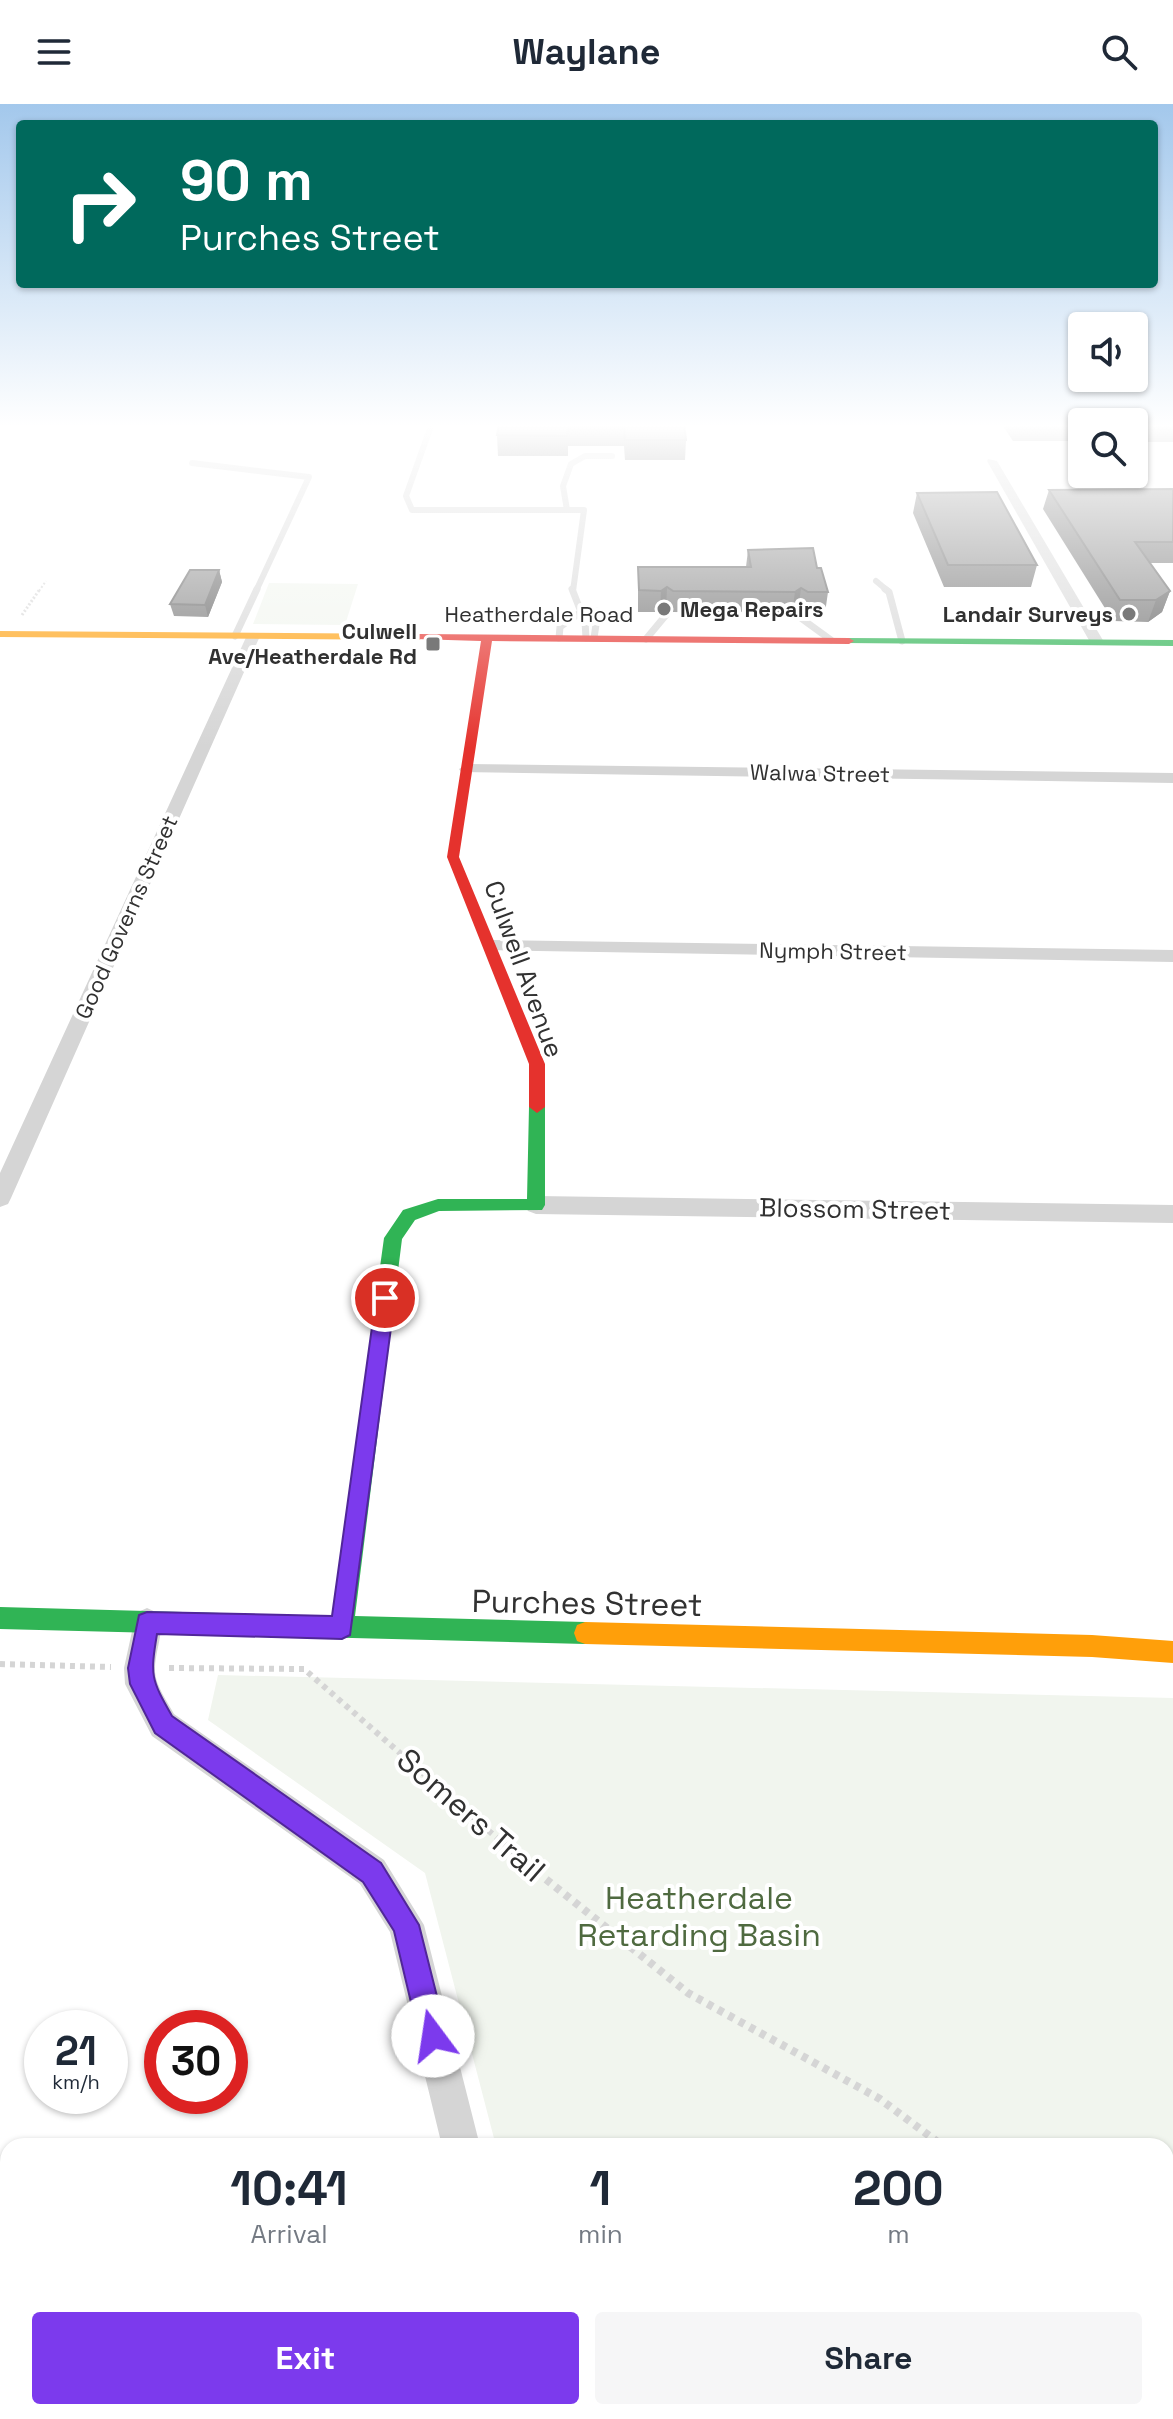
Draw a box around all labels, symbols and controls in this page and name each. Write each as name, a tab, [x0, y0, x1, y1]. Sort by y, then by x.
text: Waylane	[513, 29, 660, 75]
icon: menu	[32, 30, 76, 74]
icon: search	[1097, 30, 1141, 74]
text: 90 m	[180, 145, 313, 216]
icon: right	[48, 152, 152, 256]
text: Purches Street	[180, 215, 440, 261]
map controls	[1068, 312, 1148, 488]
button: sound	[1068, 312, 1148, 392]
button: search	[1068, 408, 1148, 488]
place label: Mega Repairs	[680, 595, 824, 623]
street label: Heatherdale Road	[445, 600, 633, 628]
marker: Mega Repairs	[655, 600, 673, 618]
place label: Landair Surveys	[943, 600, 1113, 628]
marker: Landair Surveys	[1120, 605, 1138, 623]
place label: Culwell Ave/Heatherdale Rd	[208, 617, 417, 670]
marker: Culwell Ave/Heatherdale Rd	[424, 635, 442, 653]
street label: Walwa Street	[750, 758, 890, 788]
street label: Good Governs Street	[68, 811, 184, 1023]
street label: Culwell Avenue	[476, 876, 572, 1062]
street label: Nymph Street	[759, 936, 907, 966]
street label: Blossom Street	[759, 1190, 951, 1228]
pin	[351, 1264, 419, 1332]
icon: arrive	[363, 1276, 407, 1320]
street label: Purches Street	[471, 1581, 703, 1625]
street label: Somers Trail	[388, 1740, 554, 1890]
park label: Heatherdale Retarding Basin	[577, 1878, 821, 1955]
position arrow	[391, 1994, 475, 2078]
speed limit sign: 30	[144, 2010, 248, 2114]
text: 21	[55, 2026, 97, 2077]
text: km/h	[52, 2069, 100, 2095]
text: 10:41	[230, 2158, 348, 2219]
text: 1	[590, 2158, 611, 2219]
text: 200	[853, 2158, 944, 2219]
text: Arrival	[250, 2217, 328, 2251]
text: min	[578, 2217, 623, 2251]
text: m	[887, 2217, 910, 2251]
button: Exit	[32, 2312, 579, 2404]
button: Share	[595, 2312, 1142, 2404]

